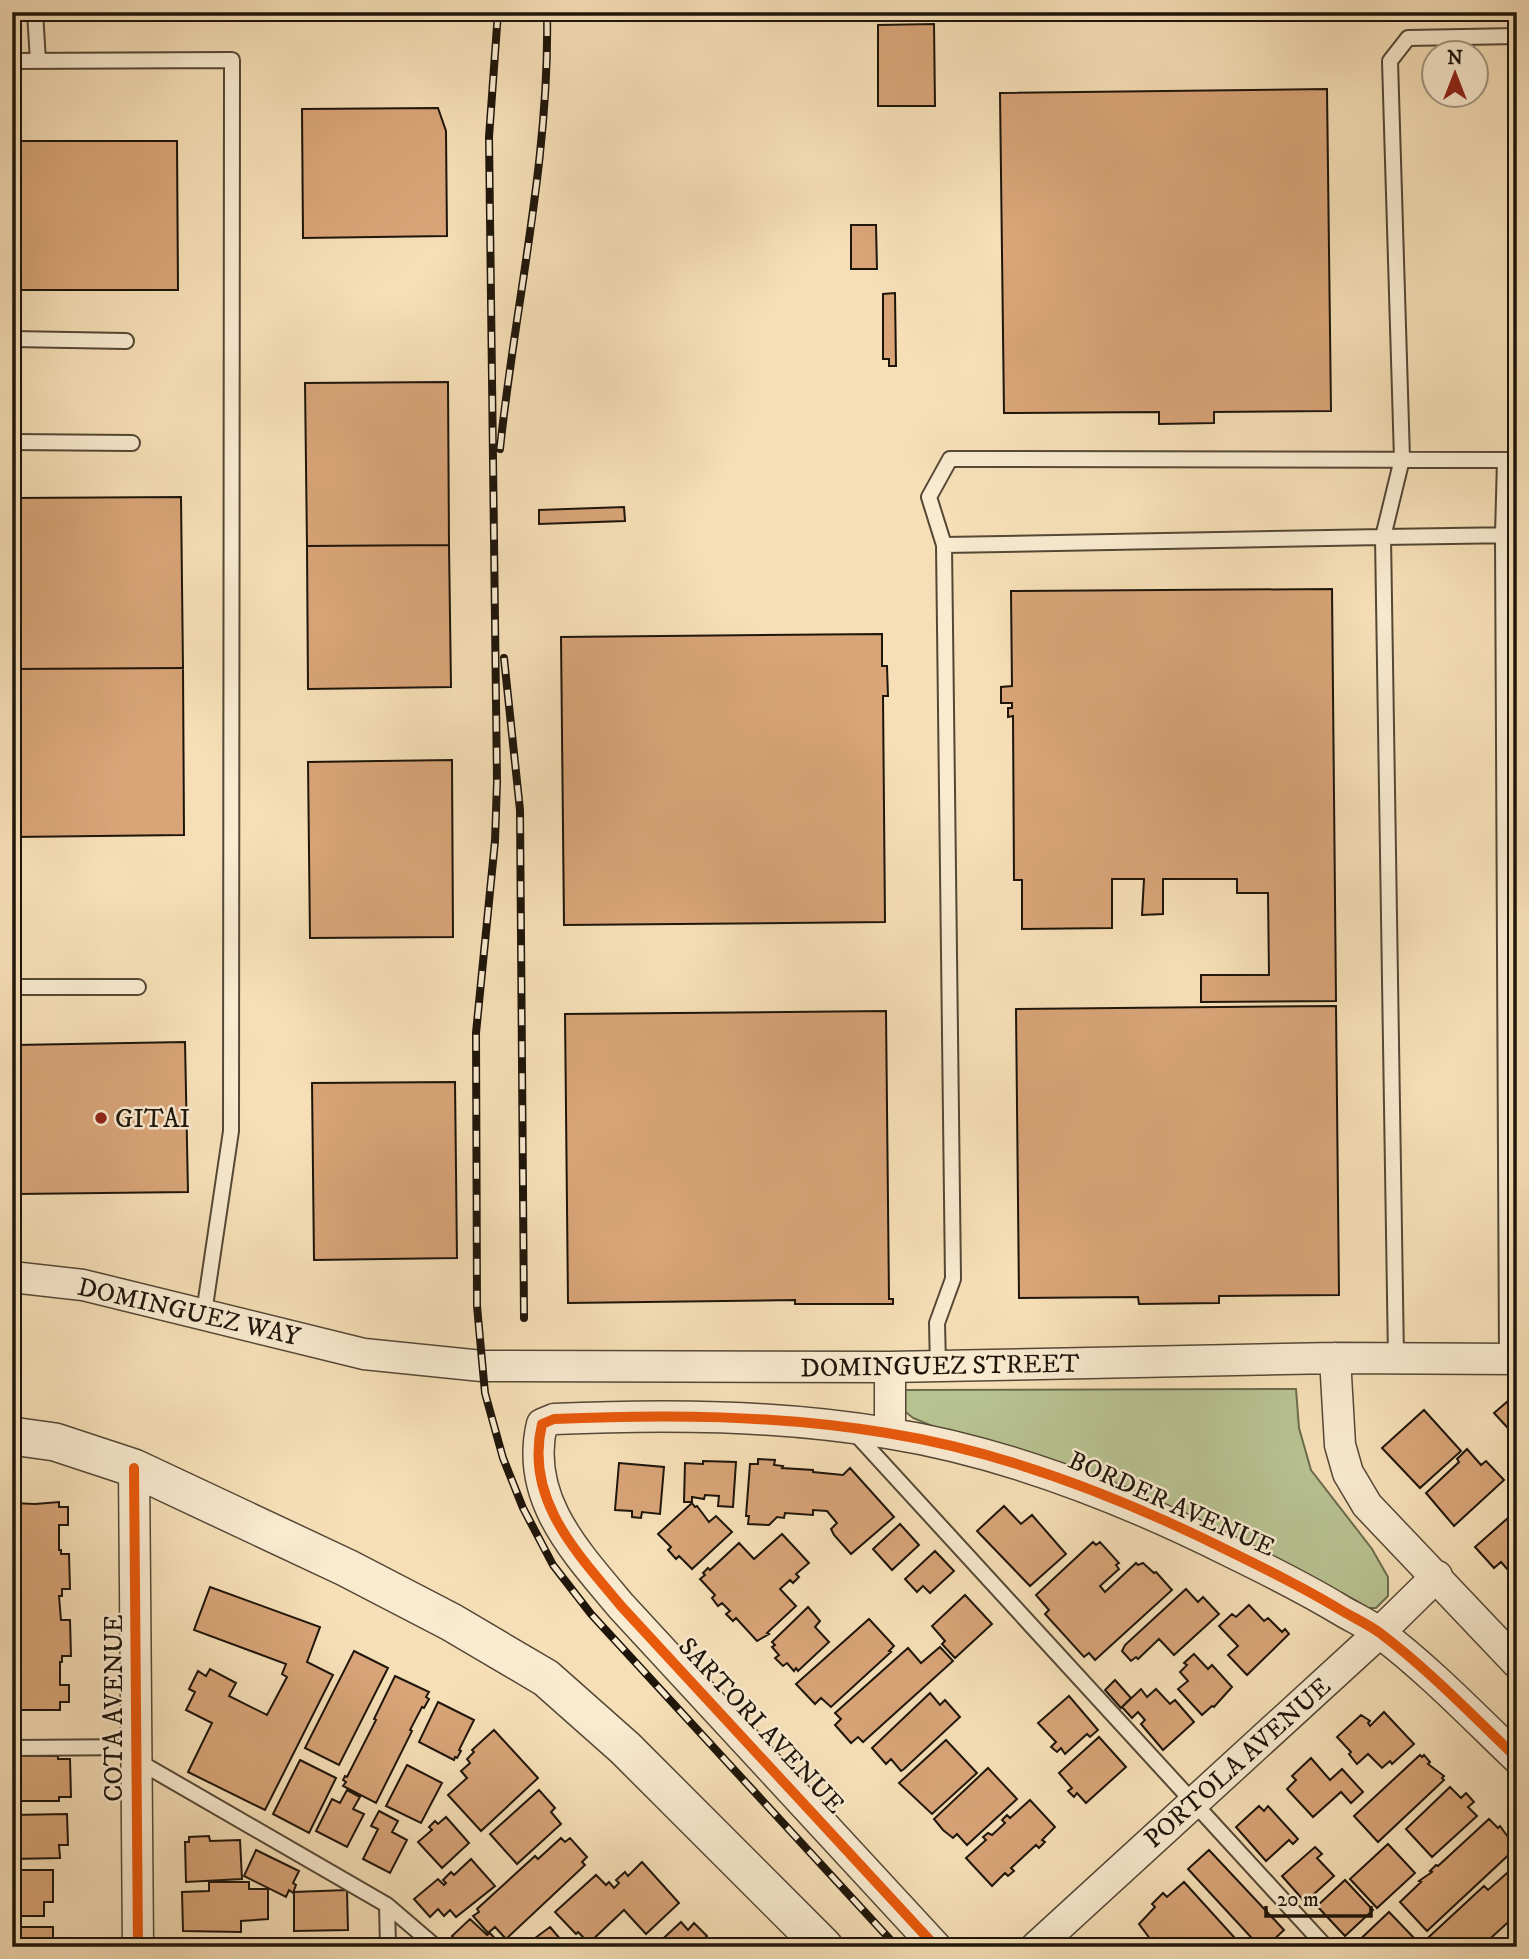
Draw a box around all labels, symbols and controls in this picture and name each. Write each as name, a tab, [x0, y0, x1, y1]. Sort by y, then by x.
north arrow	[1420, 38, 1490, 108]
text: N	[1447, 47, 1463, 70]
place label: GITAI	[115, 1103, 190, 1136]
marker: GITAI	[93, 1110, 109, 1126]
street label: DOMINGUEZ WAY	[74, 1271, 304, 1354]
street label: DOMINGUEZ STREET	[800, 1348, 1080, 1385]
street label: BORDER AVENUE	[1063, 1444, 1280, 1565]
street label: COTA AVENUE	[98, 1614, 131, 1802]
street label: SARTORI AVENUE	[671, 1631, 851, 1821]
street label: PORTOLA AVENUE	[1138, 1670, 1338, 1856]
scale bar	[1266, 1875, 1372, 1919]
text: 20 m	[1277, 1887, 1319, 1913]

